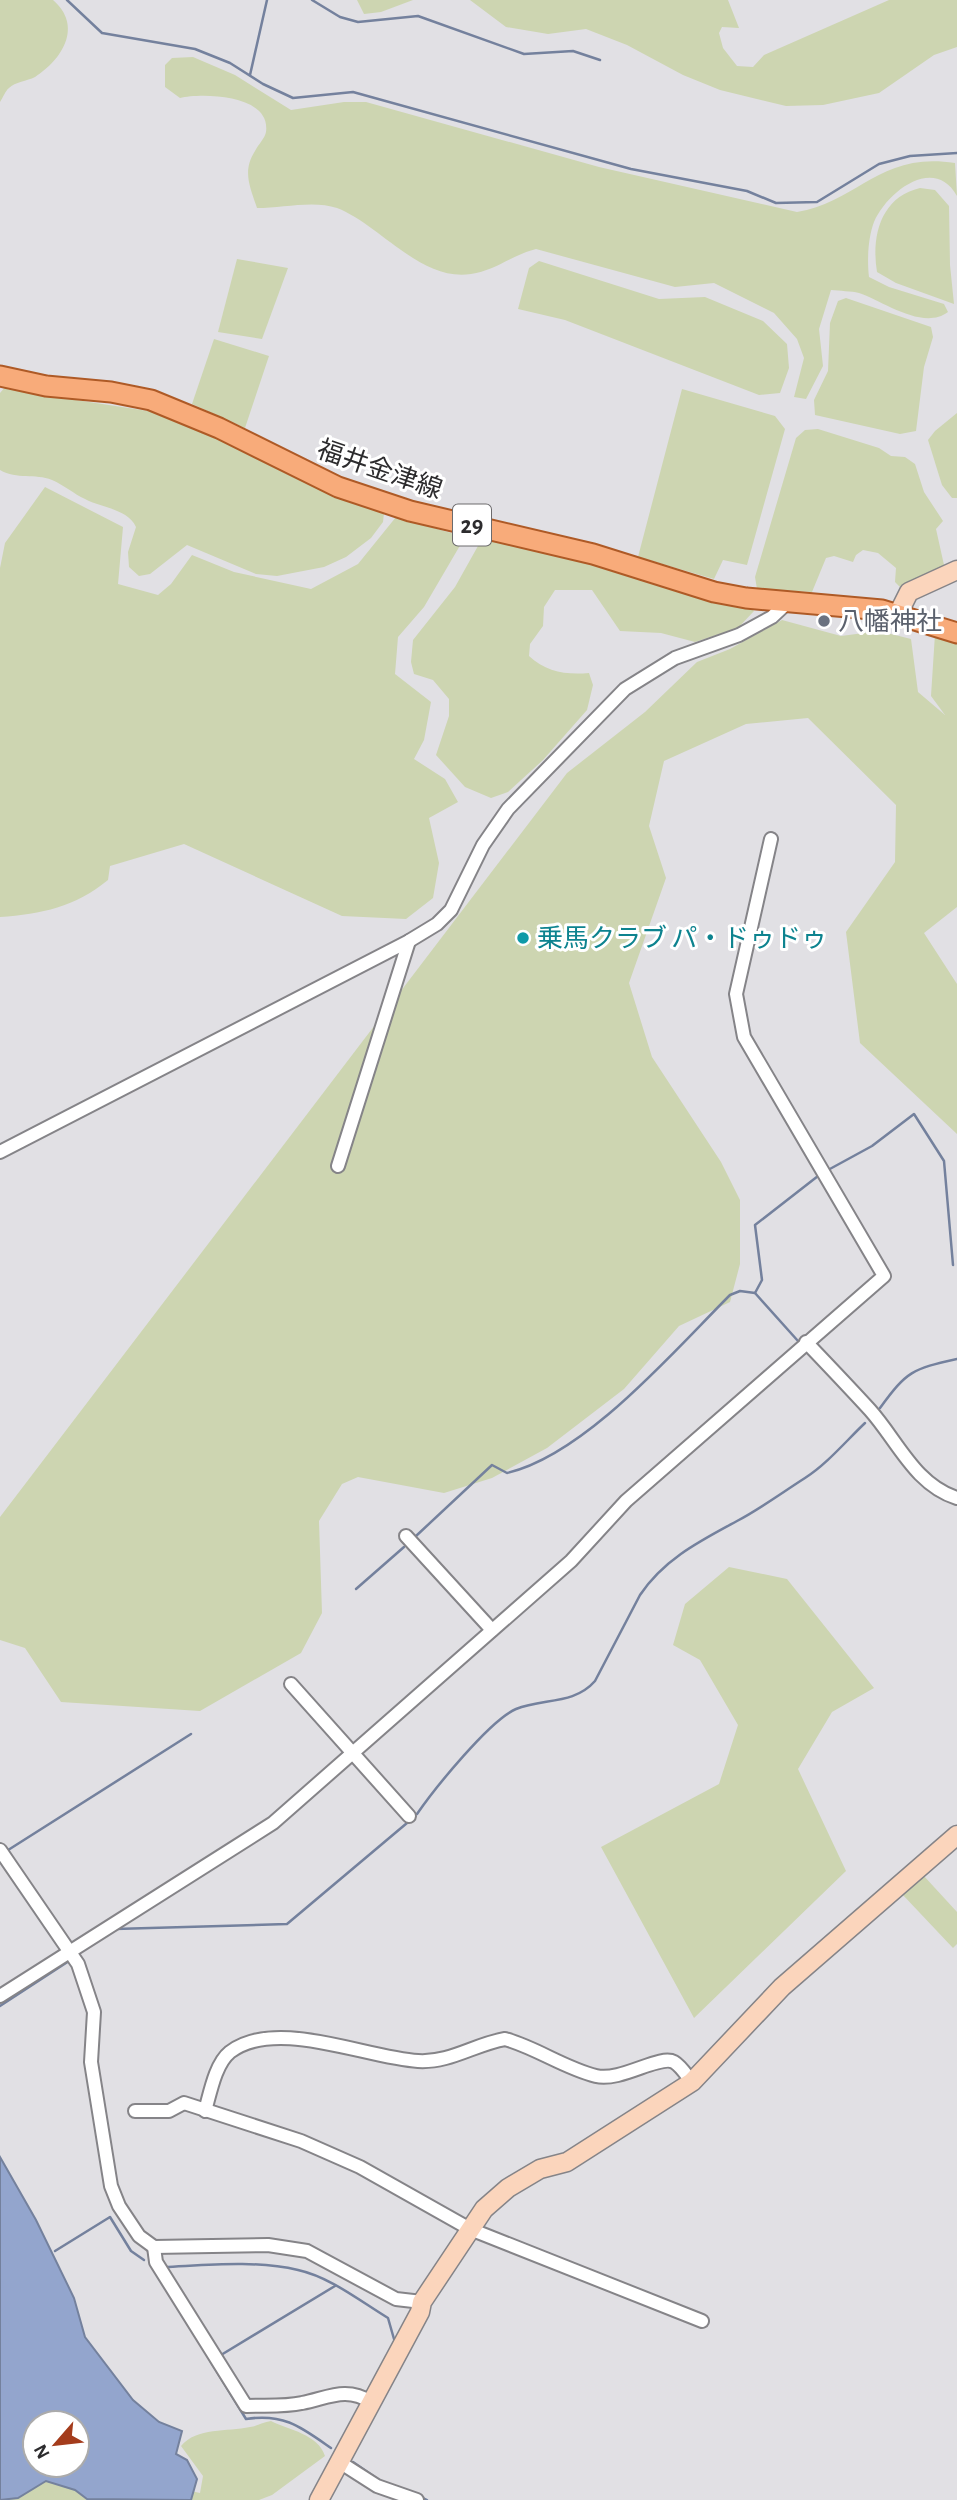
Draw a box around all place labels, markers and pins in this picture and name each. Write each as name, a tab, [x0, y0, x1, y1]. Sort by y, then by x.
place label: 八幡神社	[838, 608, 942, 635]
marker: 八幡神社	[816, 613, 832, 629]
place label: 乗馬クラブ パ・ドゥドゥ	[537, 924, 827, 952]
marker: 乗馬クラブ パ・ドゥドゥ	[515, 930, 531, 946]

